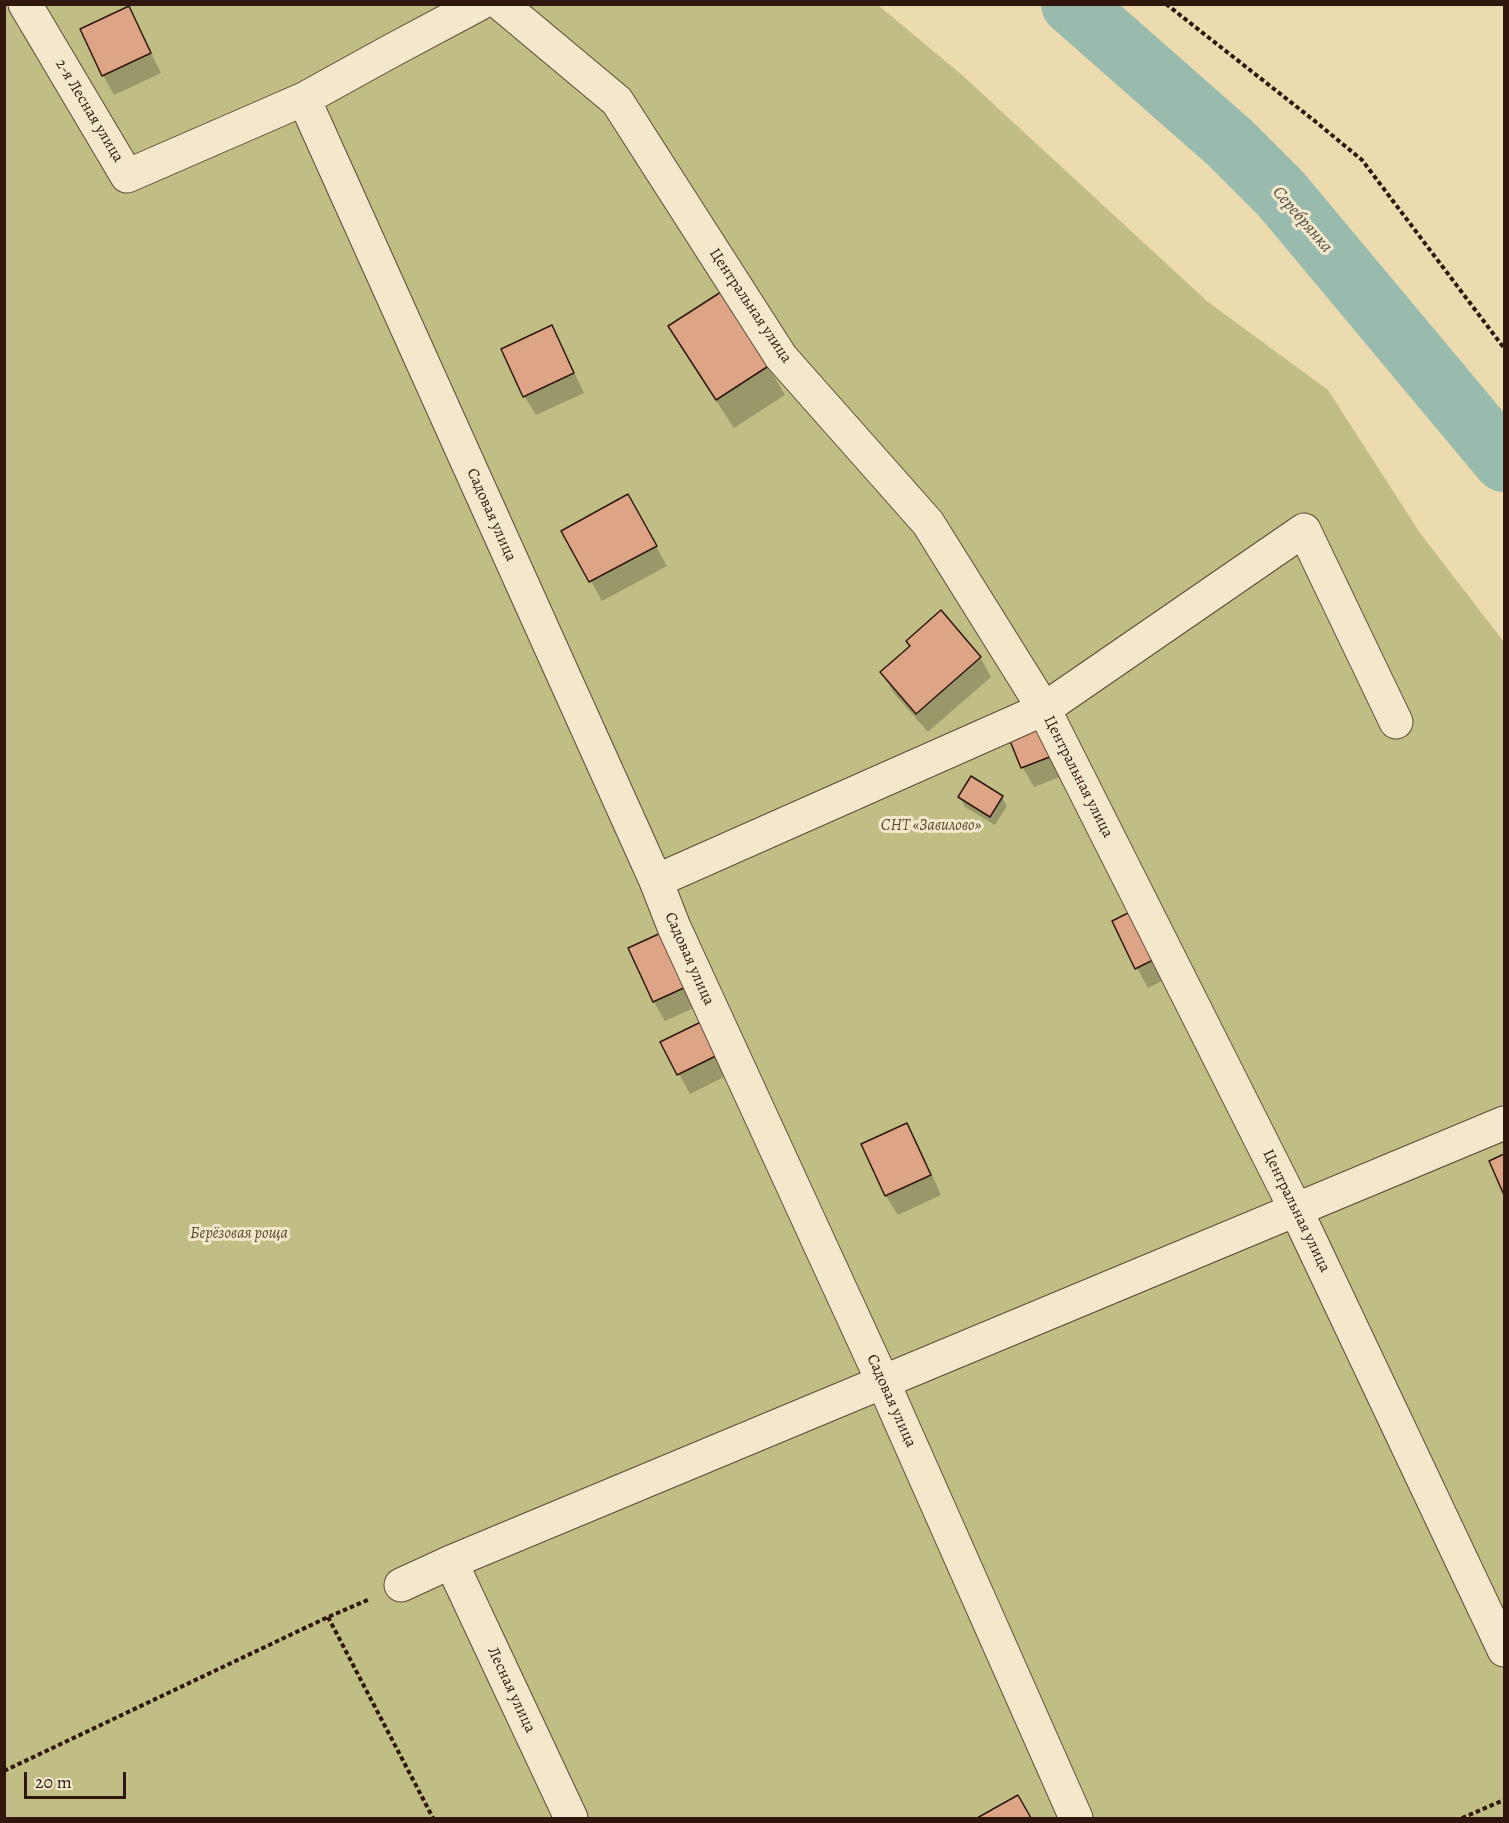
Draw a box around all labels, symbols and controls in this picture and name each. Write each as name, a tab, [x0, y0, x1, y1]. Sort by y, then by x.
street label: 2-я Лесная улица	[51, 56, 127, 166]
water label: Серебрянка	[1267, 182, 1337, 258]
street label: Центральная улица	[705, 245, 795, 367]
street label: Садовая улица	[462, 465, 520, 565]
street label: Центральная улица	[1039, 713, 1117, 841]
park label: СНТ «Завилово»	[881, 816, 981, 836]
street label: Садовая улица	[660, 909, 718, 1009]
street label: Центральная улица	[1258, 1146, 1334, 1276]
park label: Берёзовая роща	[190, 1224, 288, 1244]
street label: Садовая улица	[862, 1351, 920, 1451]
street label: Лесная улица	[483, 1644, 539, 1736]
scale bar	[27, 1760, 129, 1798]
text: 20 m	[35, 1770, 72, 1794]

